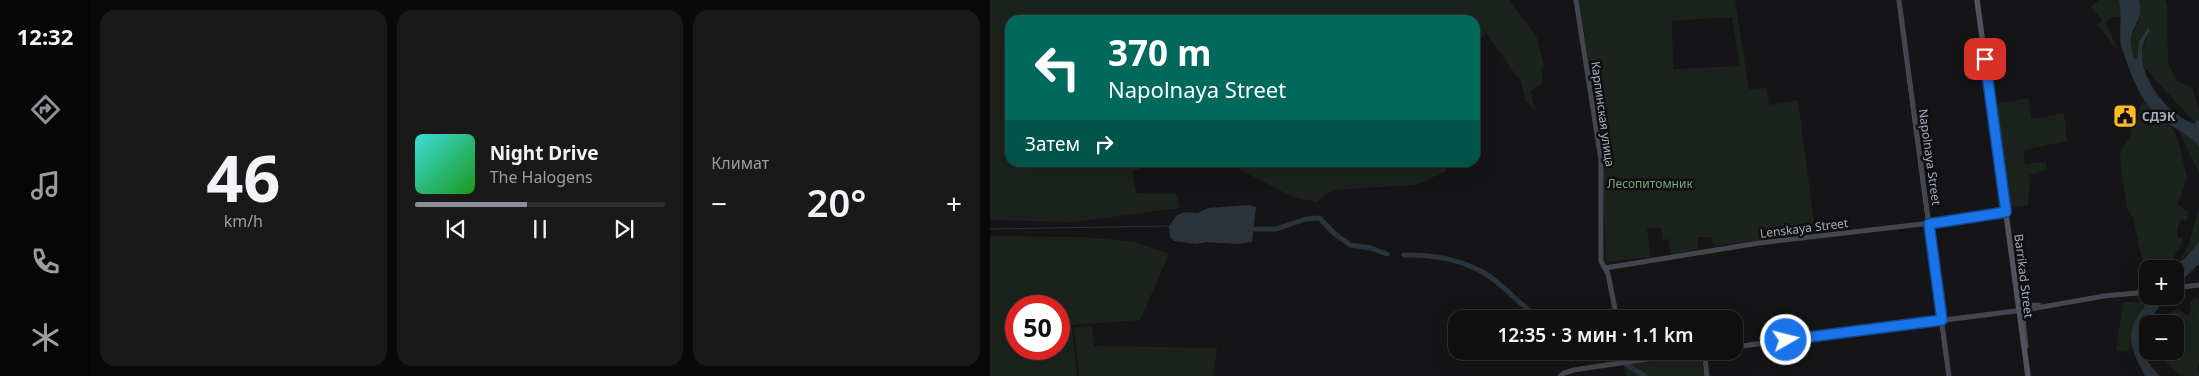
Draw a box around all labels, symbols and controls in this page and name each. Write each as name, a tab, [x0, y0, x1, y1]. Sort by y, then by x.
text: 12:32	[17, 21, 73, 51]
text: 370 m	[1108, 29, 1211, 76]
icon: left	[1025, 35, 1090, 100]
pin	[1964, 38, 2006, 80]
icon: arrive	[1971, 45, 1999, 73]
street label: Карпинская улица	[1587, 60, 1619, 168]
text: Napolnaya Street	[1108, 74, 1286, 104]
icon: directions	[28, 92, 63, 127]
public building icon: СДЭК	[2112, 103, 2138, 129]
street label: Napolnaya Street	[1915, 108, 1945, 207]
place label: СДЭК	[2142, 108, 2176, 125]
icon: right	[1090, 130, 1118, 158]
text: Затем	[1025, 131, 1080, 157]
text: 46	[206, 133, 281, 221]
text: Night Drive	[490, 140, 599, 166]
text: Климат	[711, 152, 769, 174]
text: The Halogens	[490, 166, 593, 188]
icon: music	[28, 168, 63, 203]
park label: Лесопитомник	[1607, 175, 1693, 192]
text: 20°	[807, 176, 866, 228]
text: −	[711, 184, 727, 222]
text: +	[946, 184, 962, 222]
text: km/h	[224, 210, 263, 232]
street label: Lenskaya Street	[1759, 214, 1850, 242]
icon: previous	[442, 215, 470, 243]
icon: pause	[526, 215, 554, 243]
icon: next	[610, 215, 638, 243]
street label: Barrikad Street	[2010, 233, 2038, 320]
icon: phone	[28, 244, 63, 279]
map controls	[2139, 260, 2184, 360]
button: +	[2139, 260, 2184, 305]
speed limit sign: 50	[1005, 295, 1070, 360]
position arrow	[1759, 313, 1811, 365]
button: −	[2139, 315, 2184, 360]
icon: climate	[28, 320, 63, 355]
text: 12:35 · 3 мин · 1.1 km	[1497, 322, 1694, 348]

